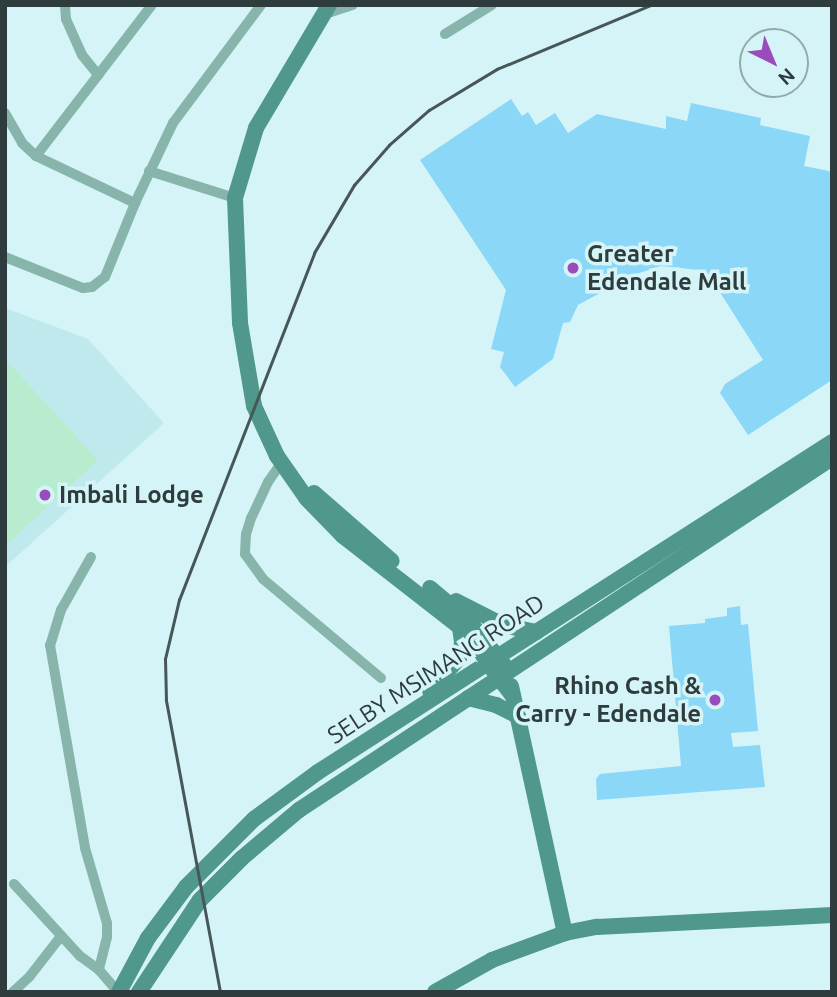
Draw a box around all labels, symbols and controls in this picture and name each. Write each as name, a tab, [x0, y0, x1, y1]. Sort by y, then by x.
north arrow	[739, 28, 809, 98]
text: N	[774, 64, 800, 90]
place label: Greater Edendale Mall	[587, 240, 746, 296]
marker: Greater Edendale Mall	[565, 260, 581, 276]
place label: Imbali Lodge	[59, 481, 204, 509]
marker: Imbali Lodge	[37, 487, 53, 503]
street label: SELBY MSIMANG ROAD	[322, 588, 550, 750]
place label: Rhino Cash & Carry - Edendale	[515, 672, 701, 728]
marker: Rhino Cash & Carry - Edendale	[707, 692, 723, 708]

